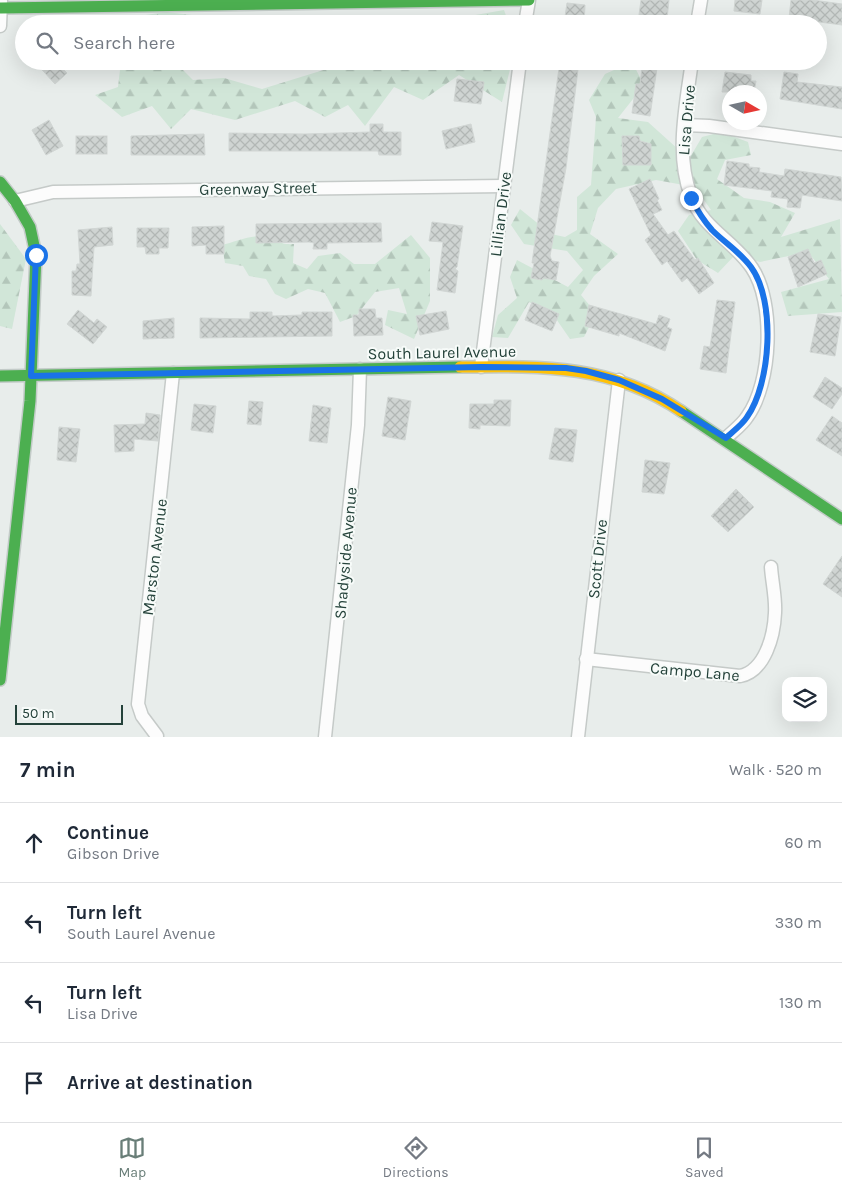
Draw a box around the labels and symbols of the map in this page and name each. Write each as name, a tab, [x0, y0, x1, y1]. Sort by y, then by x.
street label: Lisa Drive	[674, 84, 699, 156]
north arrow	[722, 85, 767, 130]
street label: Lillian Drive	[486, 170, 515, 258]
street label: Greenway Street	[199, 178, 317, 199]
route end	[680, 187, 703, 210]
route start	[25, 244, 48, 267]
street label: South Laurel Avenue	[368, 342, 516, 363]
street label: Shadyside Avenue	[330, 486, 361, 620]
street label: Marston Avenue	[138, 498, 171, 616]
street label: Scott Drive	[584, 518, 611, 600]
street label: Campo Lane	[649, 658, 740, 685]
scale bar	[15, 702, 122, 725]

